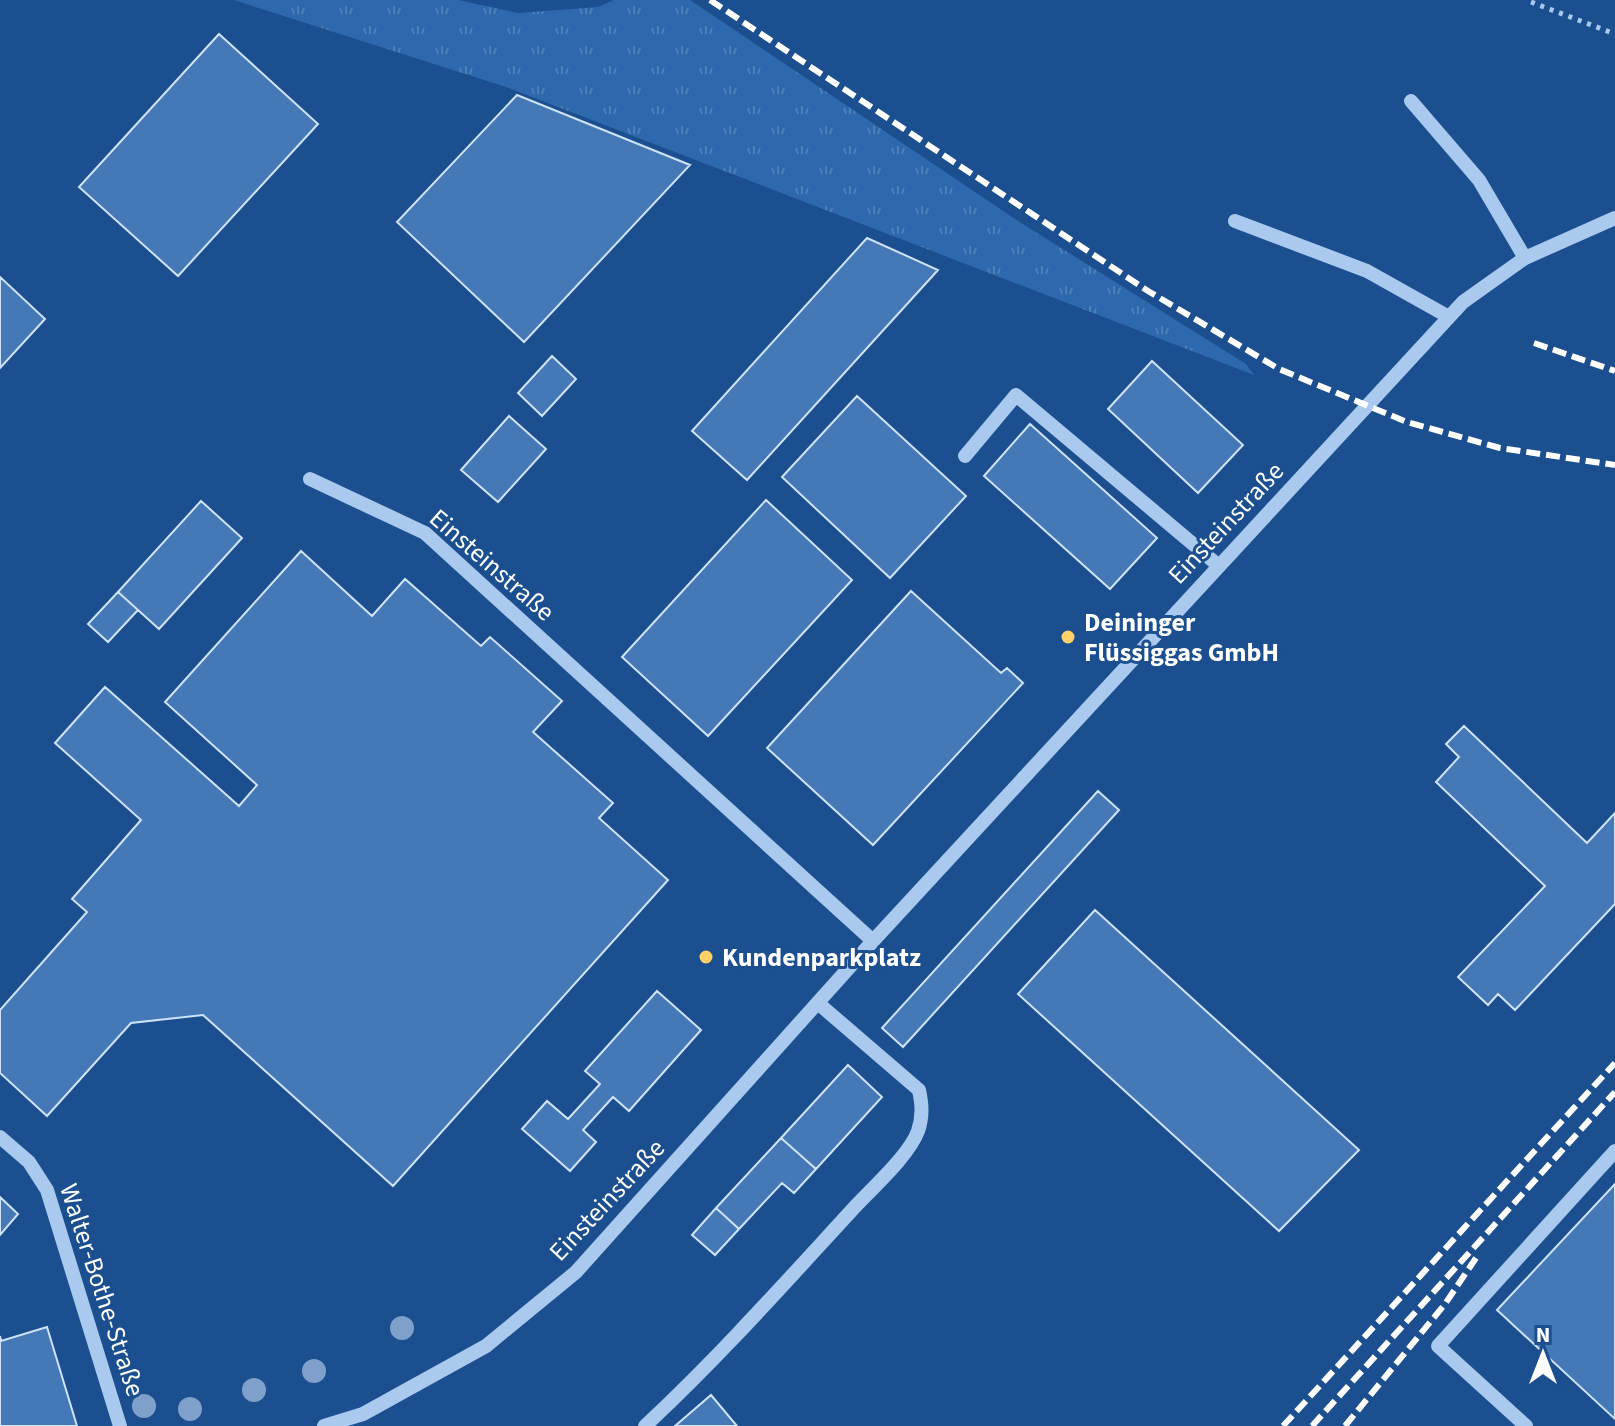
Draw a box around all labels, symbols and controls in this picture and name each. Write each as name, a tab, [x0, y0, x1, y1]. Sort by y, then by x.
street label: Einsteinstraße	[1160, 454, 1292, 592]
street label: Einsteinstraße	[421, 500, 563, 630]
place label: Deininger Flüssiggas GmbH	[1084, 604, 1279, 671]
marker: Deininger Flüssiggas GmbH	[1059, 628, 1077, 646]
place label: Kundenparkplatz	[722, 939, 921, 976]
marker: Kundenparkplatz	[697, 948, 715, 966]
street label: Einsteinstraße	[541, 1131, 673, 1269]
street label: Walter-Bothe-Straße	[50, 1179, 154, 1401]
north arrow	[1503, 1314, 1583, 1394]
text: N	[1536, 1319, 1550, 1351]

